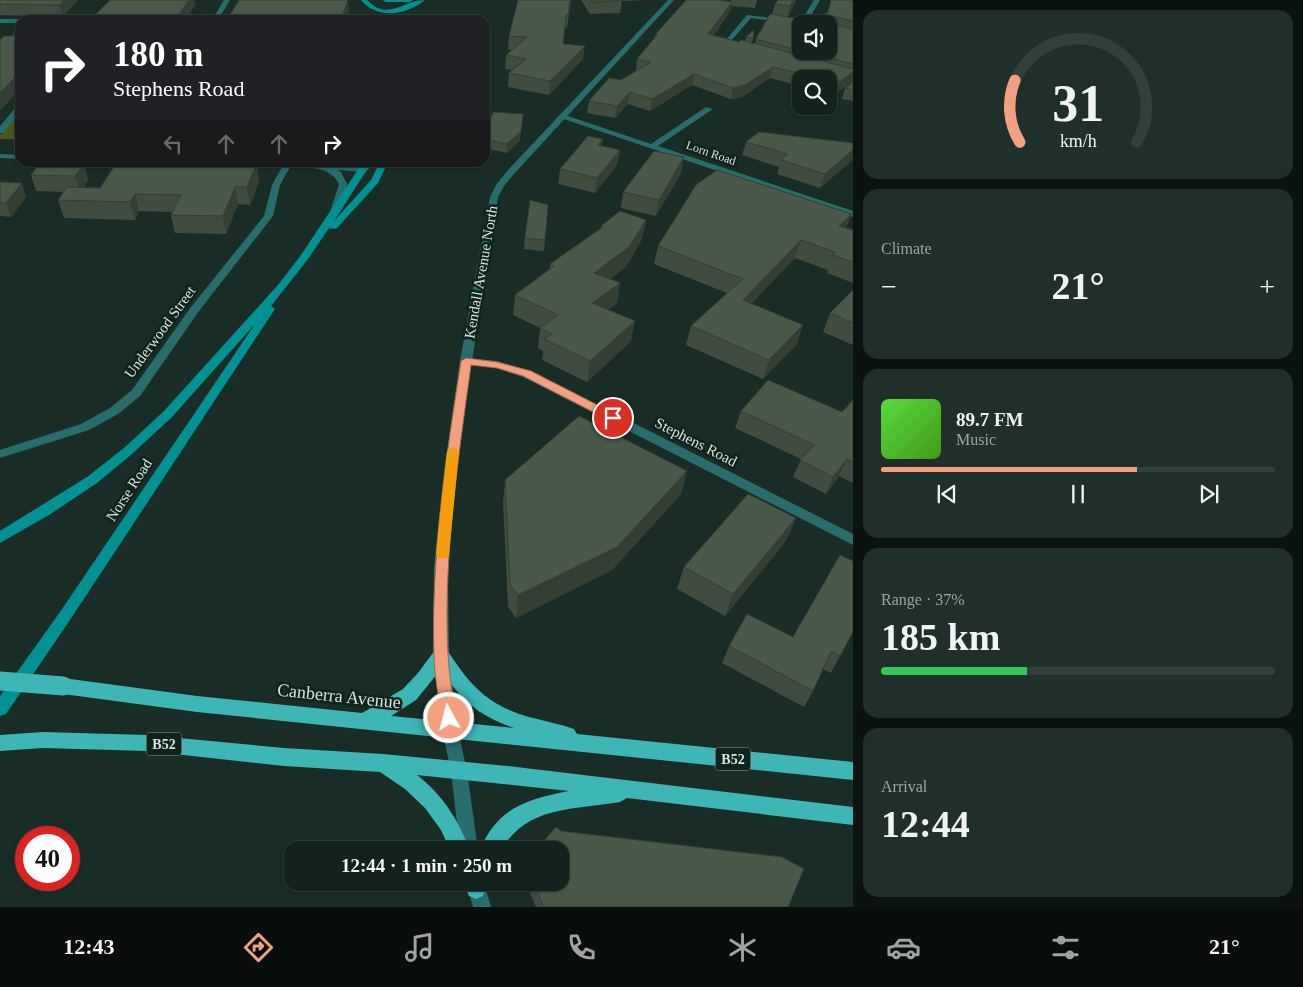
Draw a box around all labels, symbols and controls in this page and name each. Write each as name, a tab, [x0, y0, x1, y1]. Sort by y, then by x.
map controls	[792, 15, 837, 115]
button: sound	[792, 15, 837, 60]
icon: right	[30, 35, 95, 100]
text: 180 m	[113, 35, 203, 74]
button: search	[792, 70, 837, 115]
text: 31	[1052, 75, 1104, 132]
text: Stephens Road	[113, 76, 244, 101]
icon: left	[159, 130, 187, 158]
icon: ahead	[212, 130, 240, 158]
icon: ahead	[265, 130, 293, 158]
icon: right	[318, 130, 346, 158]
text: km/h	[1060, 131, 1096, 151]
street label: Lorn Road	[684, 138, 738, 168]
street label: Kendall Avenue North	[461, 204, 501, 340]
text: Climate	[881, 240, 932, 257]
text: 21°	[1051, 265, 1105, 307]
text: −	[881, 271, 897, 302]
text: +	[1259, 271, 1275, 302]
street label: Underwood Street	[121, 282, 199, 381]
pin	[592, 397, 634, 439]
icon: arrive	[599, 404, 627, 432]
text: 89.7 FM	[956, 409, 1024, 430]
street label: Stephens Road	[652, 415, 740, 470]
text: Music	[956, 431, 996, 448]
street label: Norse Road	[103, 455, 155, 524]
icon: previous	[933, 480, 961, 508]
icon: pause	[1064, 480, 1092, 508]
icon: next	[1195, 480, 1223, 508]
text: Range · 37%	[881, 591, 965, 608]
text: 185 km	[881, 616, 1000, 658]
street label: Canberra Avenue	[276, 680, 402, 712]
position arrow	[422, 691, 474, 743]
road number: B52	[146, 732, 182, 756]
road number: B52	[716, 748, 750, 771]
text: Arrival	[881, 778, 927, 795]
text: 12:44	[881, 803, 970, 845]
speed limit sign: 40	[15, 826, 80, 891]
text: 12:44 · 1 min · 250 m	[341, 855, 512, 876]
icon: directions	[241, 930, 276, 965]
icon: music	[402, 930, 437, 965]
icon: phone	[564, 930, 599, 965]
icon: climate	[725, 930, 760, 965]
icon: car	[886, 930, 921, 965]
icon: filters	[1048, 930, 1083, 965]
text: 12:43	[63, 934, 115, 959]
text: 21°	[1209, 934, 1240, 959]

